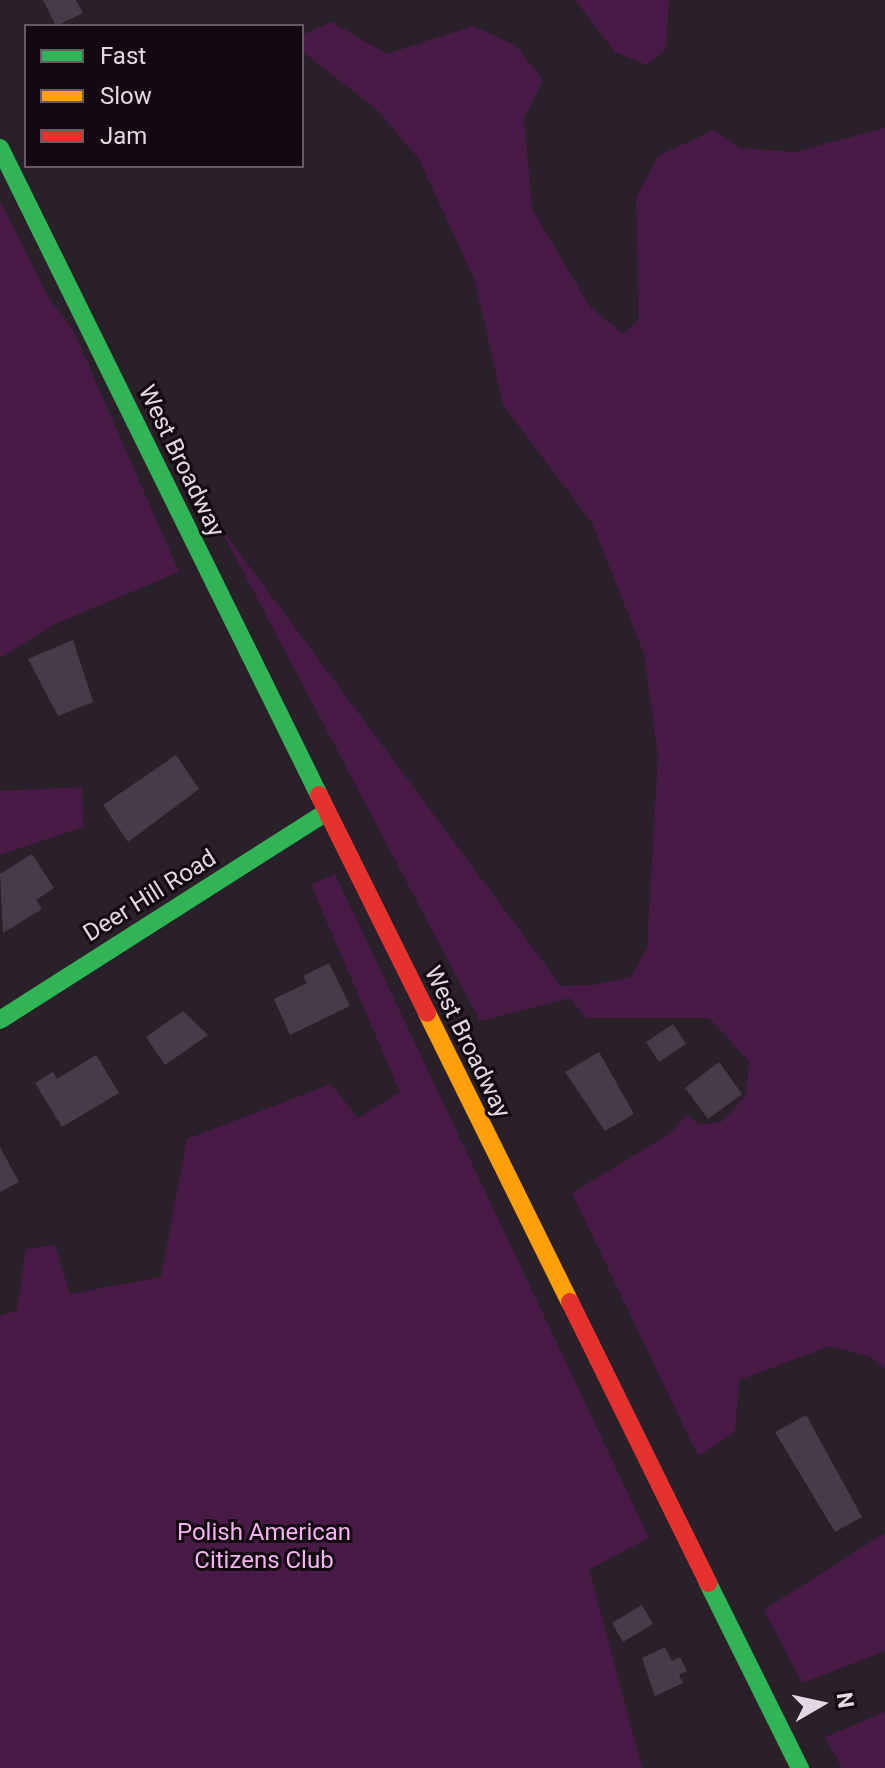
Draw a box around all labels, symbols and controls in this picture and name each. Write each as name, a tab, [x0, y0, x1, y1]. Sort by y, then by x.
legend	[24, 24, 304, 168]
text: Fast	[100, 42, 146, 70]
text: Slow	[100, 82, 152, 110]
text: Jam	[100, 122, 147, 150]
street label: West Broadway	[132, 380, 230, 542]
street label: Deer Hill Road	[78, 844, 222, 948]
street label: West Broadway	[418, 961, 516, 1123]
park label: Polish American Citizens Club	[177, 1519, 351, 1575]
north arrow	[781, 1664, 861, 1744]
text: N	[832, 1691, 859, 1710]

